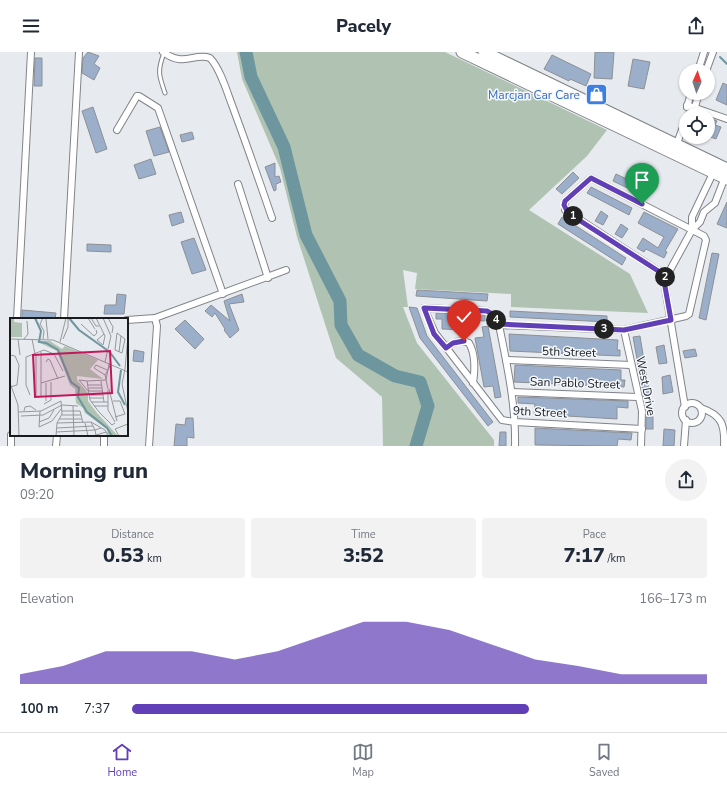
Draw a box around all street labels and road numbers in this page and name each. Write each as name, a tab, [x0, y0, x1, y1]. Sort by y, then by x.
street label: 5th Street	[542, 343, 597, 361]
street label: West Drive	[632, 355, 660, 417]
street label: San Pablo Street	[530, 373, 621, 393]
street label: 9th Street	[513, 403, 568, 421]

